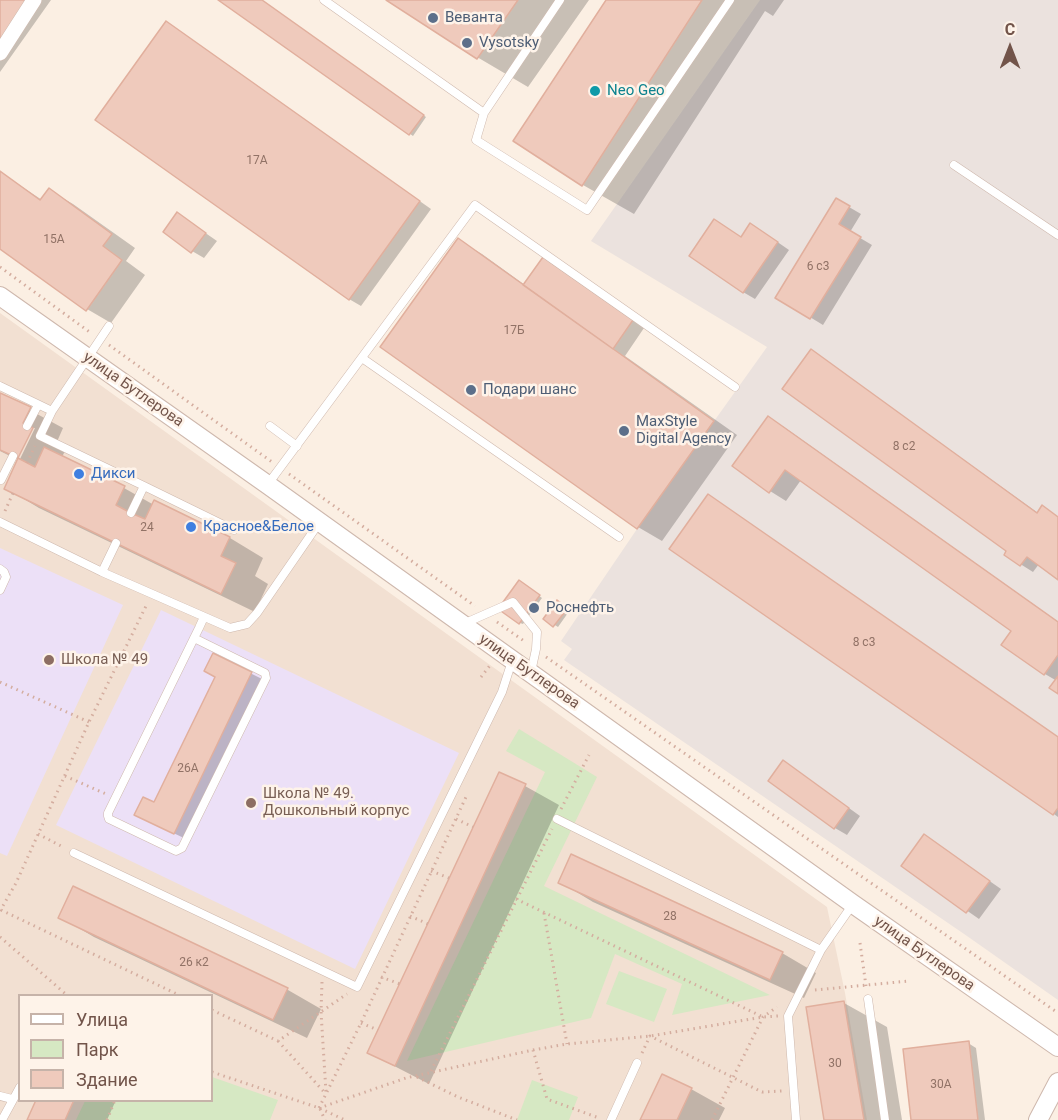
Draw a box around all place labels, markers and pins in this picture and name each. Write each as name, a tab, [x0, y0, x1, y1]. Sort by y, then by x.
place label: Веванта	[445, 9, 503, 27]
marker: Веванта	[426, 11, 440, 25]
place label: Vysotsky	[479, 34, 539, 52]
marker: Vysotsky	[460, 36, 474, 50]
place label: Neo Geo	[607, 82, 665, 100]
marker: Neo Geo	[588, 84, 602, 98]
place label: Подари шанс	[483, 381, 577, 399]
marker: Подари шанс	[464, 383, 478, 397]
place label: MaxStyle Digital Agency	[636, 413, 731, 448]
marker: MaxStyle Digital Agency	[617, 424, 631, 438]
place label: Дикси	[91, 465, 135, 483]
marker: Дикси	[72, 467, 86, 481]
place label: Красное&Белое	[203, 518, 314, 536]
marker: Красное&Белое	[184, 520, 198, 534]
place label: Роснефть	[546, 599, 614, 617]
marker: Роснефть	[527, 601, 541, 615]
place label: Школа № 49	[61, 651, 148, 669]
marker: Школа № 49	[42, 653, 56, 667]
place label: Школа № 49. Дошкольный корпус	[263, 785, 409, 820]
marker: Школа № 49. Дошкольный корпус	[244, 796, 258, 810]

